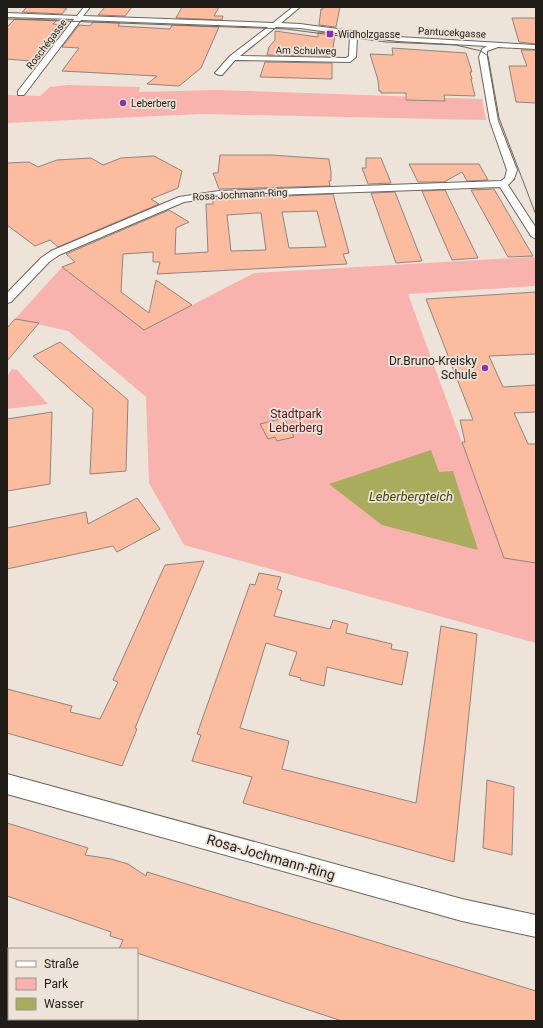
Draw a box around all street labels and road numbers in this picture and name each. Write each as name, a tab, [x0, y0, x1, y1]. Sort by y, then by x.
street label: Roschégasse	[24, 17, 69, 71]
street label: Pantucekgasse	[418, 25, 486, 40]
street label: Am Schulweg	[275, 44, 337, 57]
street label: Rosa-Jochmann-Ring	[192, 187, 288, 202]
street label: Rosa-Jochmann-Ring	[205, 831, 337, 883]

